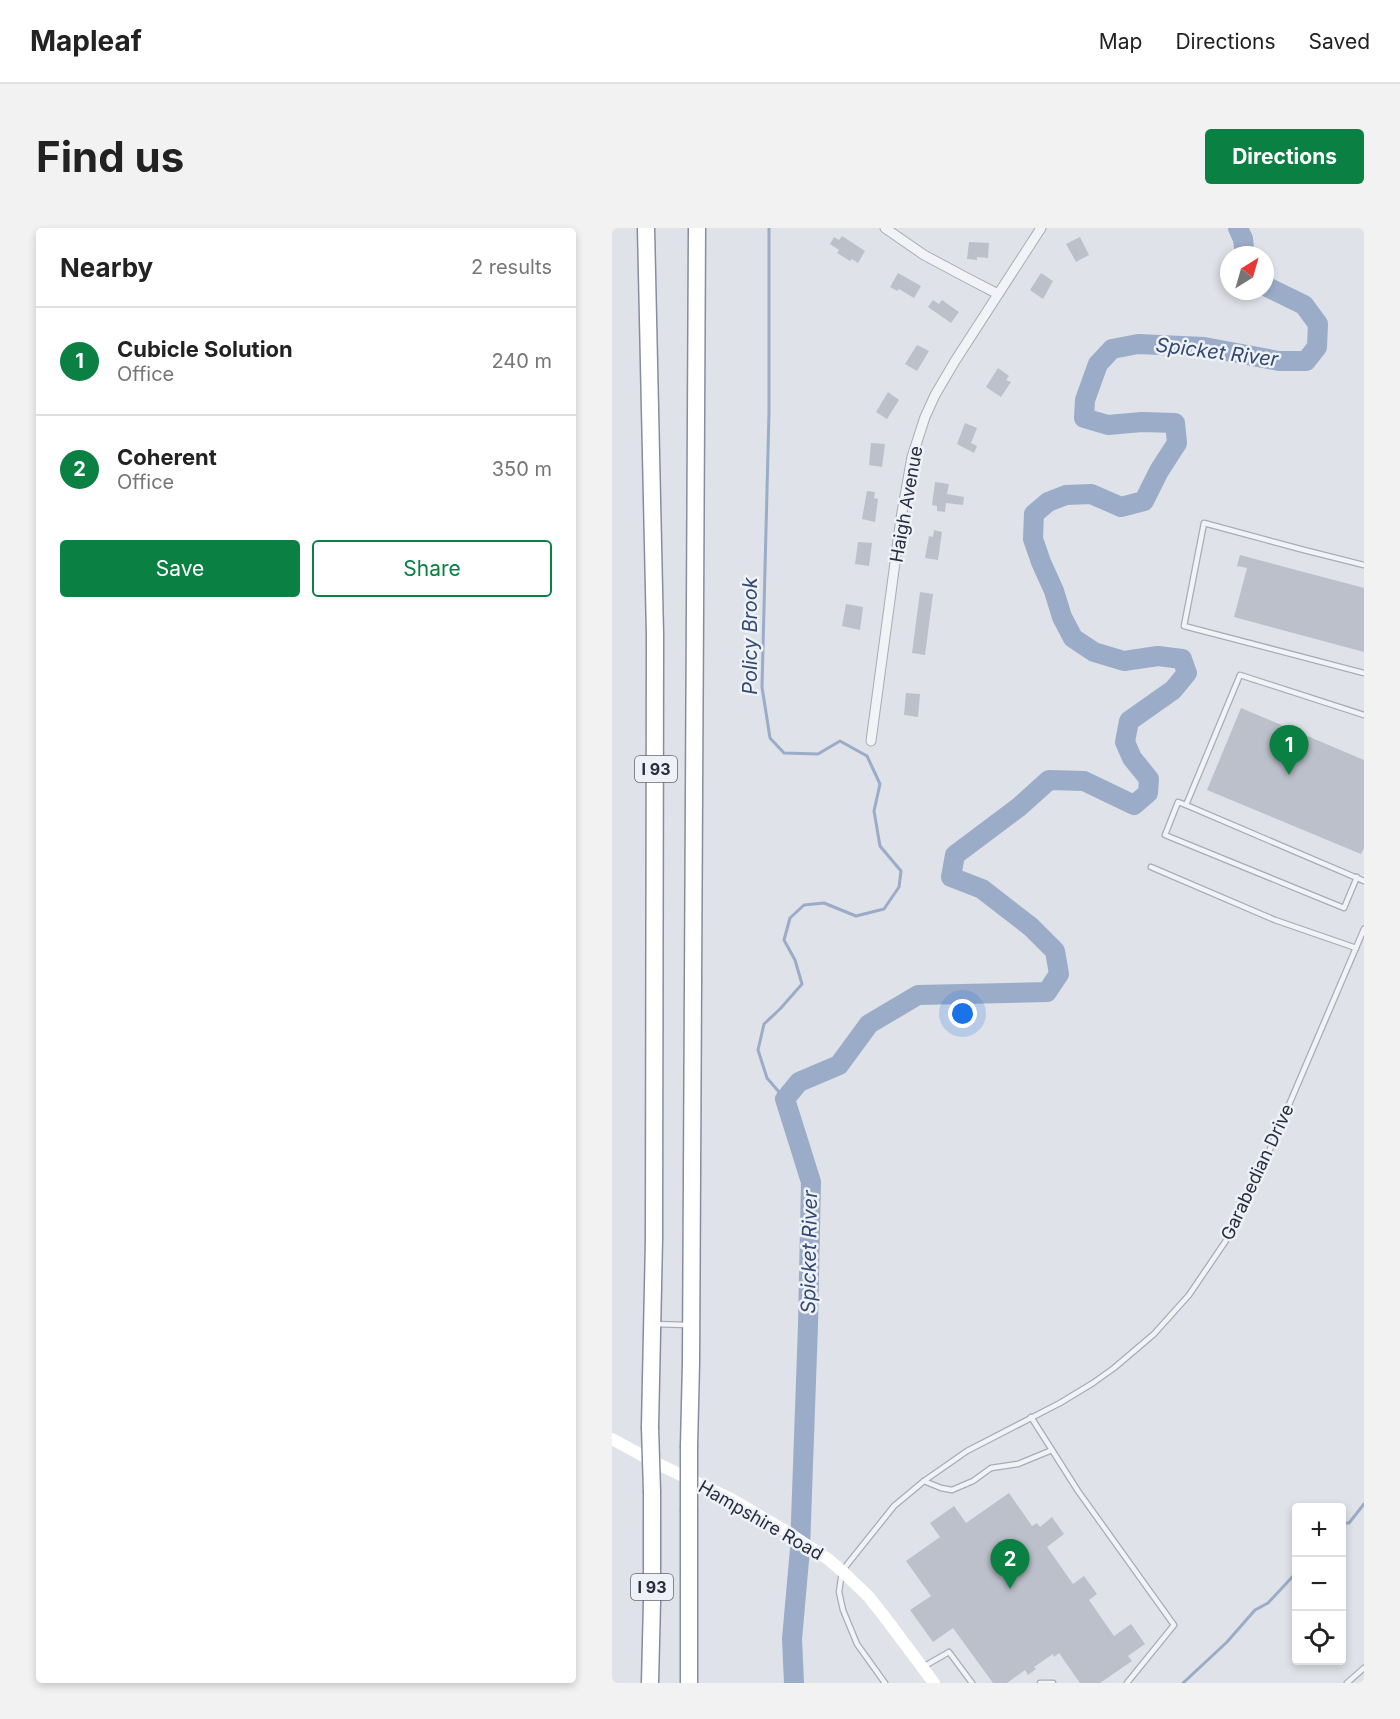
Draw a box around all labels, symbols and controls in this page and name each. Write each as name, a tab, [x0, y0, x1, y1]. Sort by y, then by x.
text: Mapleaf	[30, 24, 142, 58]
text: Map	[1099, 29, 1142, 54]
text: Directions	[1175, 29, 1276, 54]
text: Saved	[1309, 29, 1370, 54]
button: Directions	[1205, 129, 1364, 184]
text: Find us	[36, 131, 184, 182]
north arrow	[1220, 246, 1274, 300]
text: Nearby	[60, 252, 153, 283]
text: 2 results	[471, 255, 552, 279]
water label: Spicket River	[1154, 333, 1280, 371]
text: Cubicle Solution	[117, 336, 293, 362]
text: 1	[75, 349, 84, 373]
text: 240 m	[491, 349, 552, 373]
text: Office	[117, 362, 174, 386]
text: Coherent	[117, 444, 217, 470]
street label: Haigh Avenue	[885, 444, 927, 564]
text: 2	[73, 457, 86, 481]
text: 350 m	[492, 457, 552, 481]
text: Office	[117, 470, 174, 494]
button: Save	[60, 540, 300, 597]
button: Share	[312, 540, 552, 597]
water label: Policy Brook	[738, 576, 762, 695]
pin: 1	[1270, 726, 1308, 775]
road number: I 93	[635, 756, 677, 782]
your location	[948, 999, 977, 1028]
street label: Garabedian Drive	[1216, 1101, 1298, 1243]
water label: Spicket River	[796, 1190, 822, 1314]
street label: Hampshire Road	[695, 1476, 827, 1564]
map controls	[1292, 1503, 1346, 1665]
button: +	[1292, 1503, 1346, 1557]
pin: 2	[990, 1540, 1030, 1589]
button: −	[1292, 1557, 1346, 1611]
road number: I 93	[631, 1574, 673, 1600]
button: locate	[1292, 1611, 1346, 1665]

